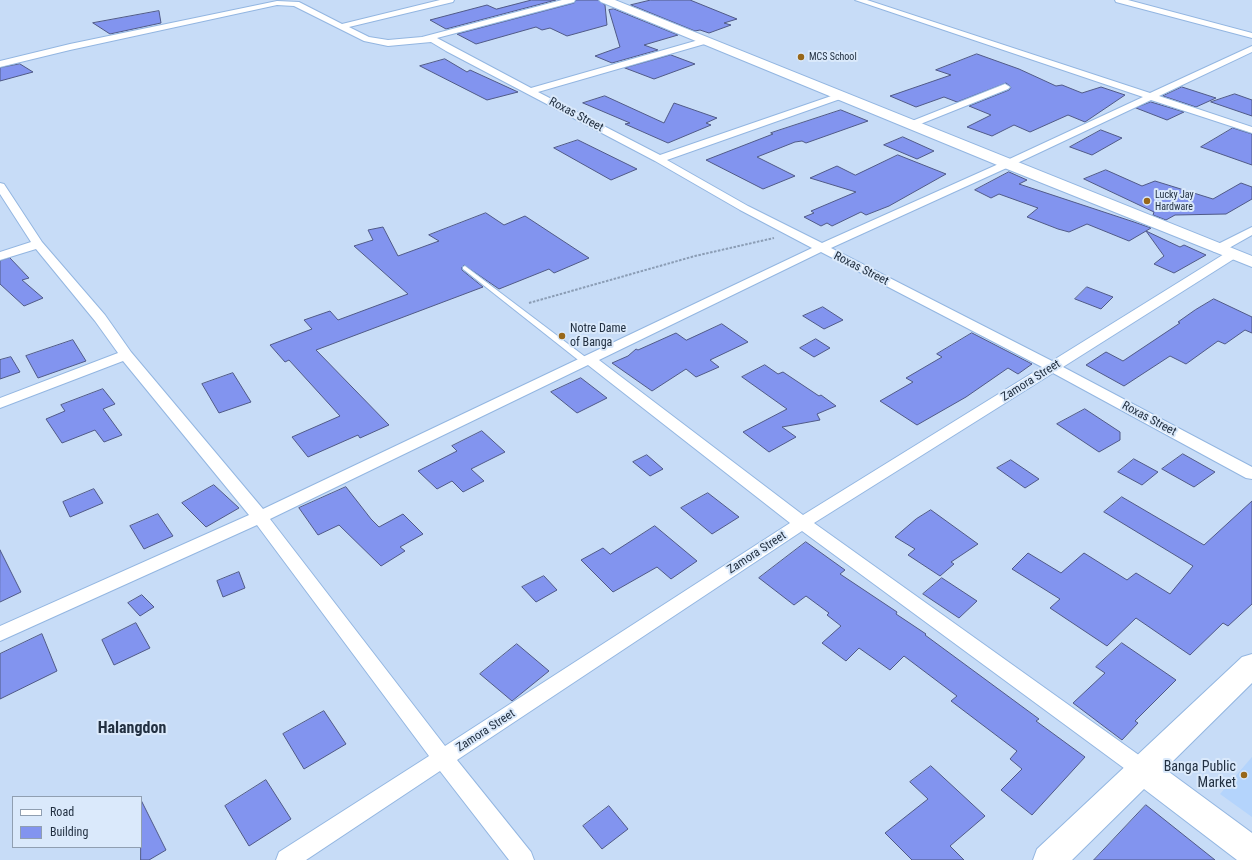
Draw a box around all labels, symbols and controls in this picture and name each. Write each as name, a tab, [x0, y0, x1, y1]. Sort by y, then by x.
place label: MCS School	[809, 51, 857, 63]
marker: MCS School	[796, 52, 806, 62]
street label: Roxas Street	[546, 95, 606, 135]
place label: Lucky Jay Hardware	[1155, 189, 1194, 212]
marker: Lucky Jay Hardware	[1142, 196, 1152, 206]
street label: Roxas Street	[831, 249, 891, 289]
place label: Notre Dame of Banga	[570, 322, 626, 350]
marker: Notre Dame of Banga	[557, 331, 567, 341]
street label: Zamora Street	[999, 357, 1063, 405]
street label: Roxas Street	[1119, 399, 1179, 439]
street label: Zamora Street	[725, 529, 789, 577]
street label: Zamora Street	[454, 707, 518, 755]
district label: Halangdon	[98, 719, 166, 739]
place label: Banga Public Market	[1164, 759, 1236, 792]
marker: Banga Public Market	[1239, 770, 1249, 780]
legend	[12, 796, 142, 848]
text: Road	[50, 805, 74, 819]
text: Building	[50, 825, 88, 839]

